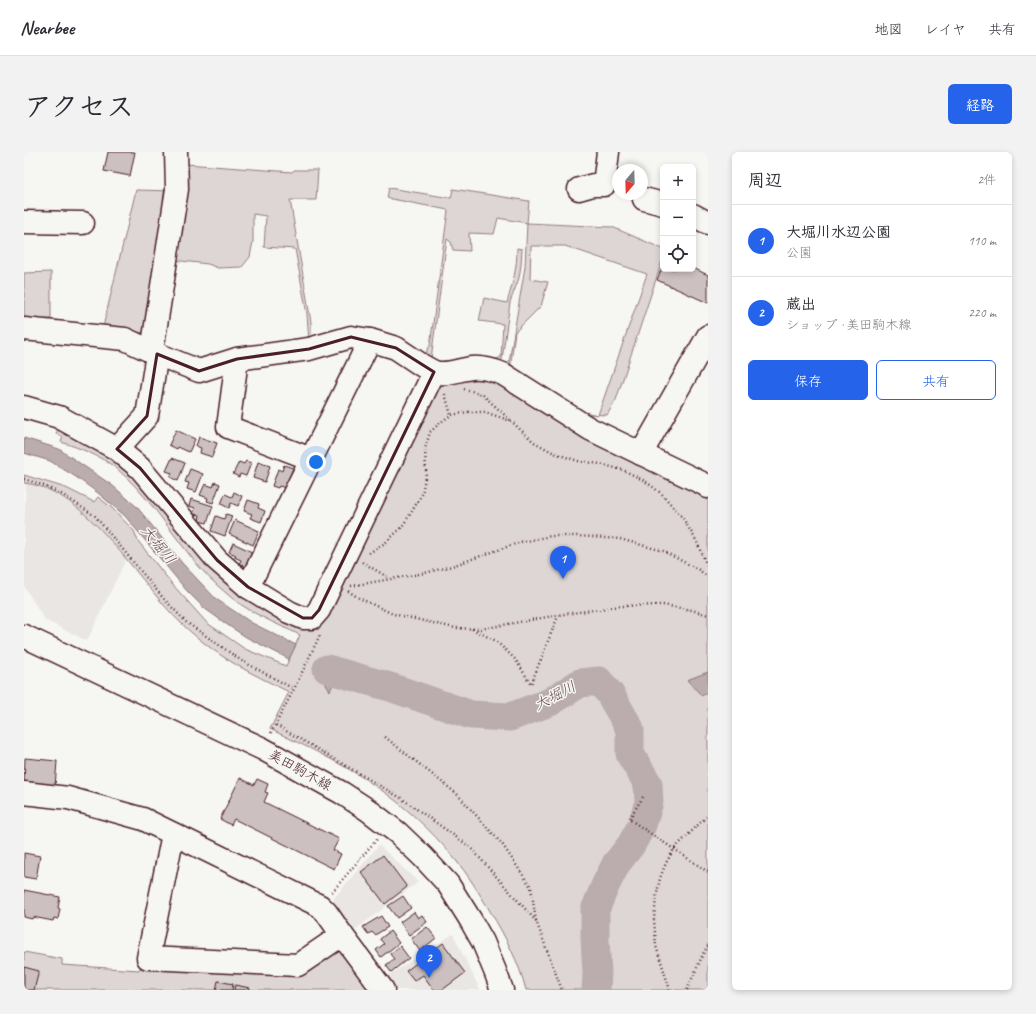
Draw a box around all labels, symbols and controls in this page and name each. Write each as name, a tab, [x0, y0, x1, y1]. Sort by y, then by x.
text: Nearbee	[20, 16, 74, 40]
text: 地図	[875, 21, 903, 38]
text: レイヤ	[925, 21, 966, 38]
text: 共有	[988, 21, 1016, 38]
button: 経路	[948, 84, 1012, 124]
text: アクセス	[24, 89, 134, 124]
north arrow	[612, 164, 648, 200]
map controls	[660, 164, 696, 272]
button: +	[660, 164, 696, 200]
text: 周辺	[748, 170, 782, 191]
text: 2件	[977, 172, 996, 188]
button: −	[660, 200, 696, 236]
text: 大堀川水辺公園	[786, 223, 891, 242]
text: 1	[758, 233, 764, 249]
text: 110 m	[968, 233, 996, 249]
button: locate	[660, 236, 696, 272]
text: 公園	[786, 245, 812, 261]
text: 蔵出	[786, 295, 816, 314]
text: 2	[758, 305, 764, 321]
text: 220 m	[968, 305, 996, 321]
text: ショップ · 美田駒木線	[786, 317, 911, 333]
button: 保存	[748, 360, 868, 400]
button: 共有	[876, 360, 996, 400]
your location	[306, 452, 326, 472]
water label: 大堀川	[136, 522, 180, 568]
pin: 1	[550, 546, 576, 579]
water label: 大堀川	[531, 677, 579, 715]
street label: 美田駒木線	[265, 746, 335, 794]
pin: 2	[416, 945, 442, 978]

